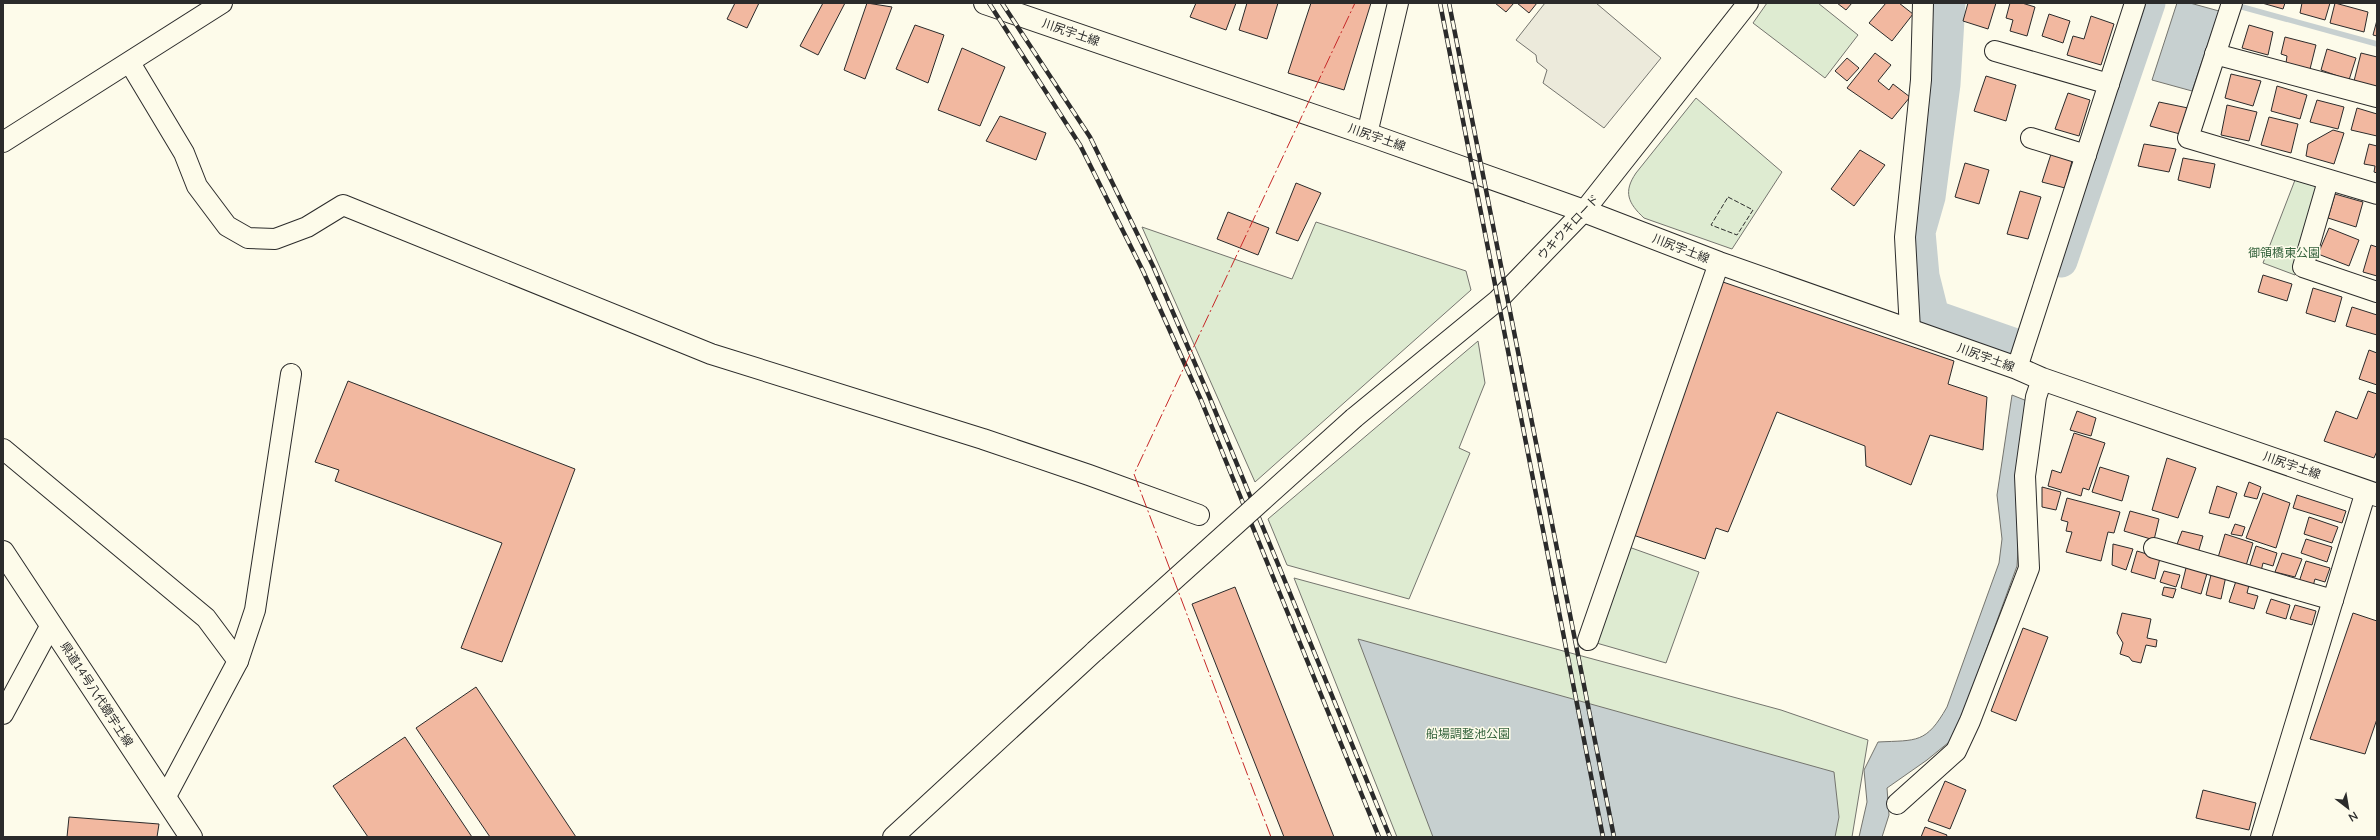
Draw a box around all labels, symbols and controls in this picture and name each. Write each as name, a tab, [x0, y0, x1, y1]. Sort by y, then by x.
street label: 川尻宇土線	[1040, 15, 1102, 49]
street label: 川尻宇土線	[1346, 120, 1408, 154]
street label: ウキウキロード	[1534, 191, 1602, 263]
street label: 川尻宇土線	[1650, 230, 1712, 266]
park label: 御領橋東公園	[2248, 245, 2320, 260]
street label: 川尻宇土線	[1955, 340, 2017, 374]
street label: 川尻宇土線	[2261, 448, 2323, 482]
street label: 県道14号八代鏡宇土線	[58, 639, 136, 749]
park label: 船場調整池公園	[1426, 726, 1510, 741]
north arrow	[2328, 788, 2368, 828]
text: N	[2346, 809, 2360, 825]

